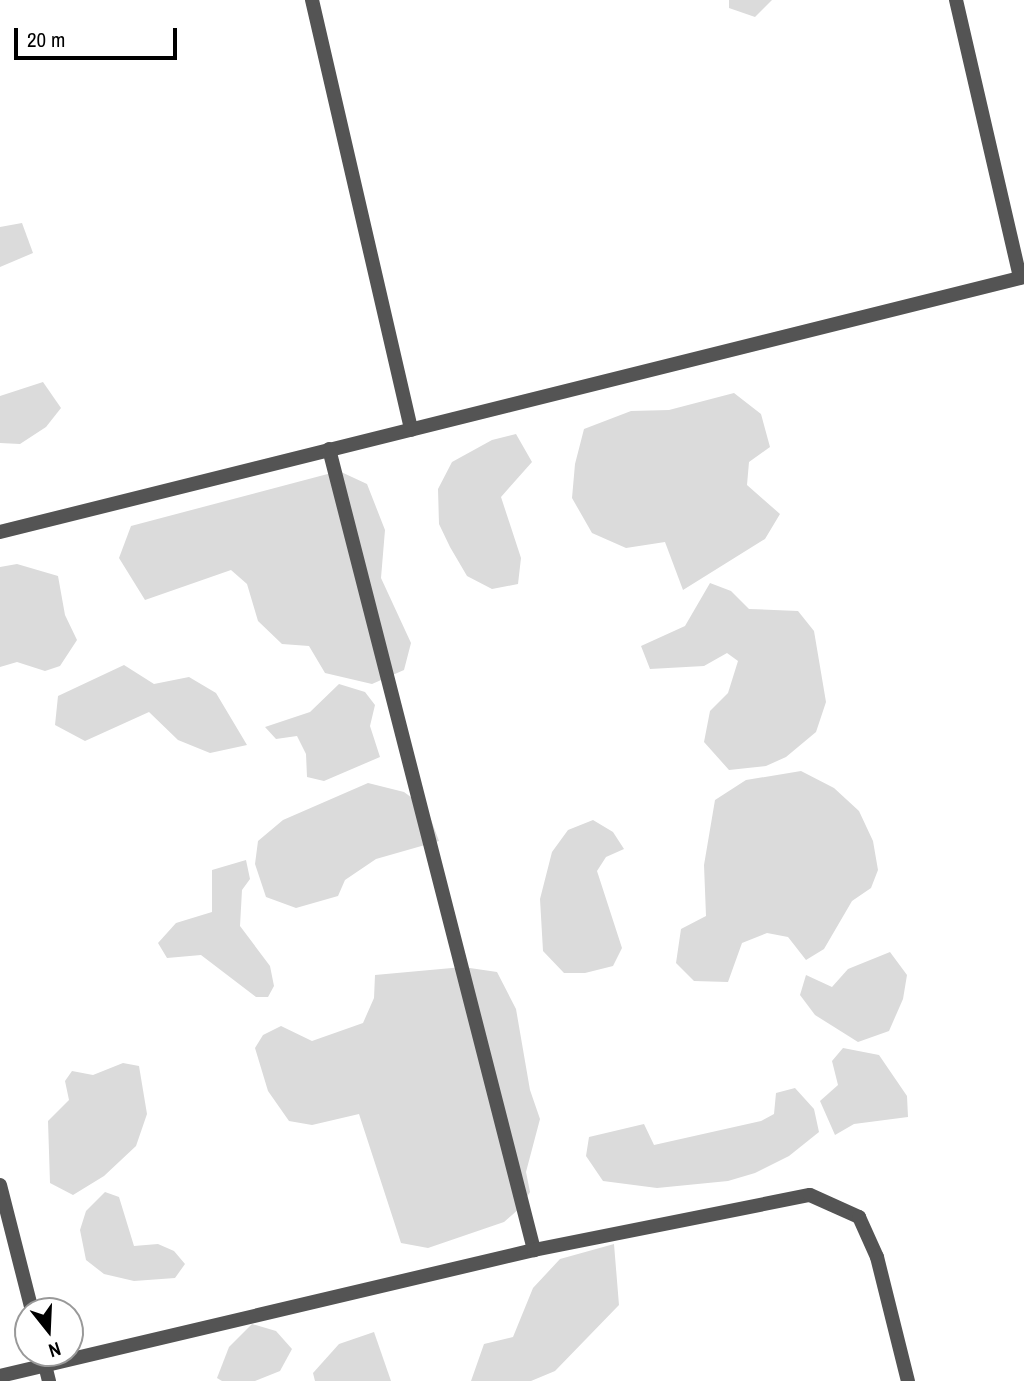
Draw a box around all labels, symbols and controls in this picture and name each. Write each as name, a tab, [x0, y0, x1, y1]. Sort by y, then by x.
scale bar	[18, 14, 180, 58]
text: 20 m	[27, 25, 65, 54]
north arrow	[14, 1297, 84, 1367]
text: N	[46, 1336, 64, 1364]

